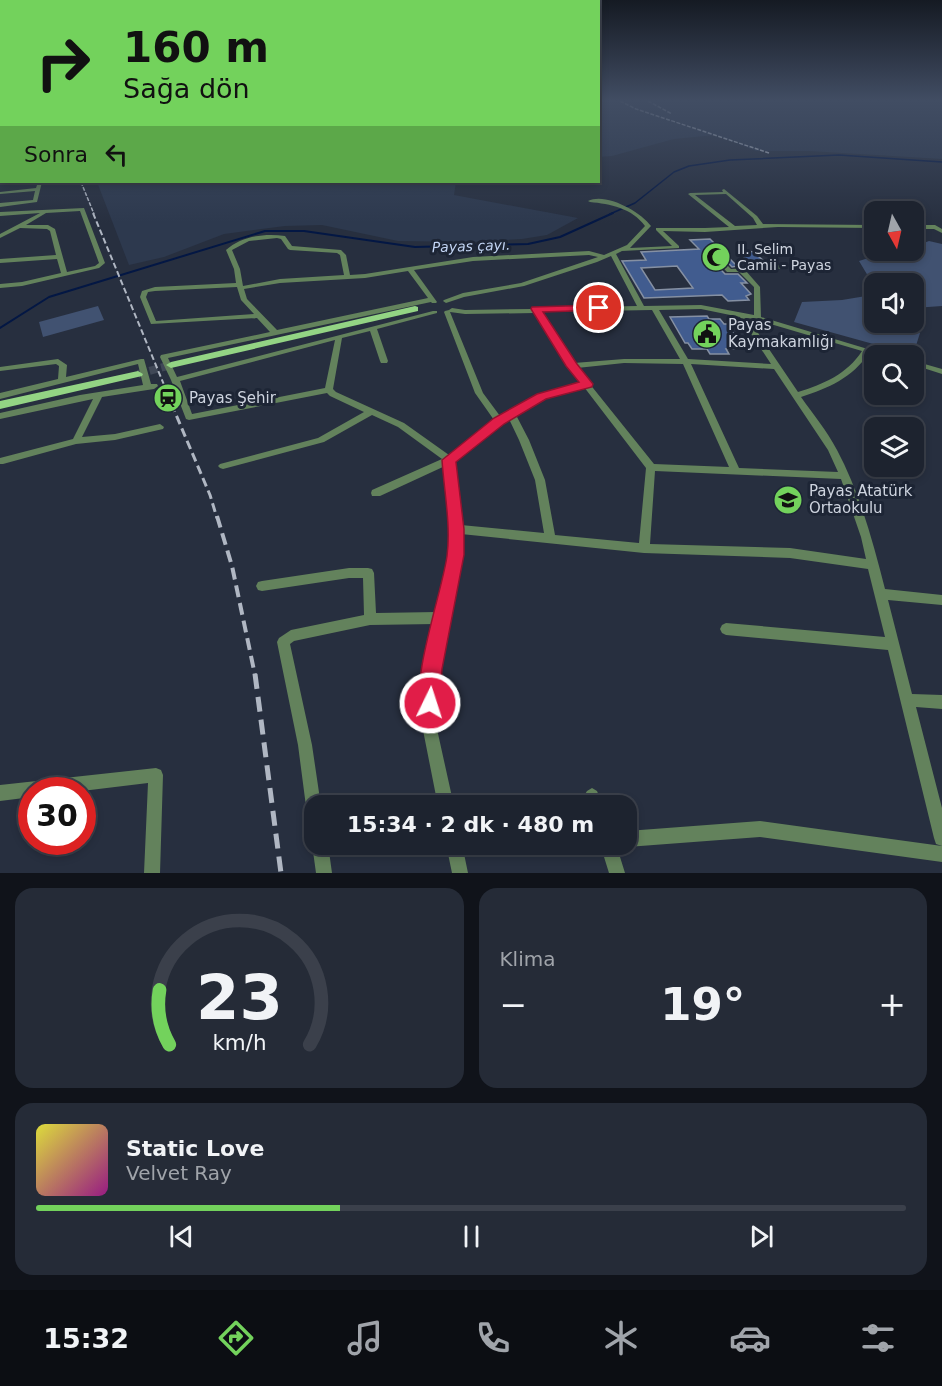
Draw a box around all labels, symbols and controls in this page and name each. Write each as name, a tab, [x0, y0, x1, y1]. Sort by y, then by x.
text: 160 m	[123, 23, 269, 72]
icon: right	[24, 24, 102, 102]
text: Sağa dön	[123, 73, 250, 104]
icon: left	[100, 138, 133, 171]
text: Sonra	[24, 142, 88, 167]
north arrow	[864, 201, 924, 261]
map controls	[864, 201, 924, 477]
water label: Payas çayı.	[431, 237, 511, 255]
mosque icon: II. Selim Camii - Payas	[700, 241, 732, 273]
place label: II. Selim Camii - Payas	[737, 241, 831, 273]
button: sound	[864, 273, 924, 333]
pin	[573, 282, 624, 333]
icon: arrive	[582, 291, 615, 324]
place label: Payas Kaymakamlığı	[728, 316, 834, 351]
public building icon: Payas Kaymakamlığı	[691, 318, 723, 350]
button: search	[864, 345, 924, 405]
station icon: Payas Şehi̇r	[152, 382, 184, 414]
place label: Payas Şehi̇r	[189, 389, 277, 407]
button: layers	[864, 417, 924, 477]
place label: Payas Atatürk Ortaokulu	[809, 482, 913, 517]
school or university icon: Payas Atatürk Ortaokulu	[772, 484, 804, 516]
position arrow	[398, 671, 462, 735]
speed limit sign: 30	[18, 777, 96, 855]
text: 15:34 · 2 dk · 480 m	[347, 812, 594, 837]
text: Klima	[500, 947, 555, 971]
text: 23	[196, 961, 283, 1034]
text: 19°	[660, 978, 745, 1031]
text: −	[500, 985, 527, 1024]
text: +	[878, 985, 906, 1024]
text: km/h	[212, 1030, 266, 1055]
text: Static Love	[126, 1136, 264, 1161]
text: Velvet Ray	[126, 1161, 232, 1185]
icon: previous	[165, 1220, 198, 1253]
icon: pause	[455, 1220, 488, 1253]
icon: next	[745, 1220, 778, 1253]
icon: directions	[215, 1317, 257, 1359]
icon: music	[344, 1317, 386, 1359]
icon: phone	[472, 1317, 514, 1359]
icon: climate	[600, 1317, 642, 1359]
icon: car	[729, 1317, 771, 1359]
icon: filters	[857, 1317, 899, 1359]
text: 15:32	[43, 1323, 129, 1354]

